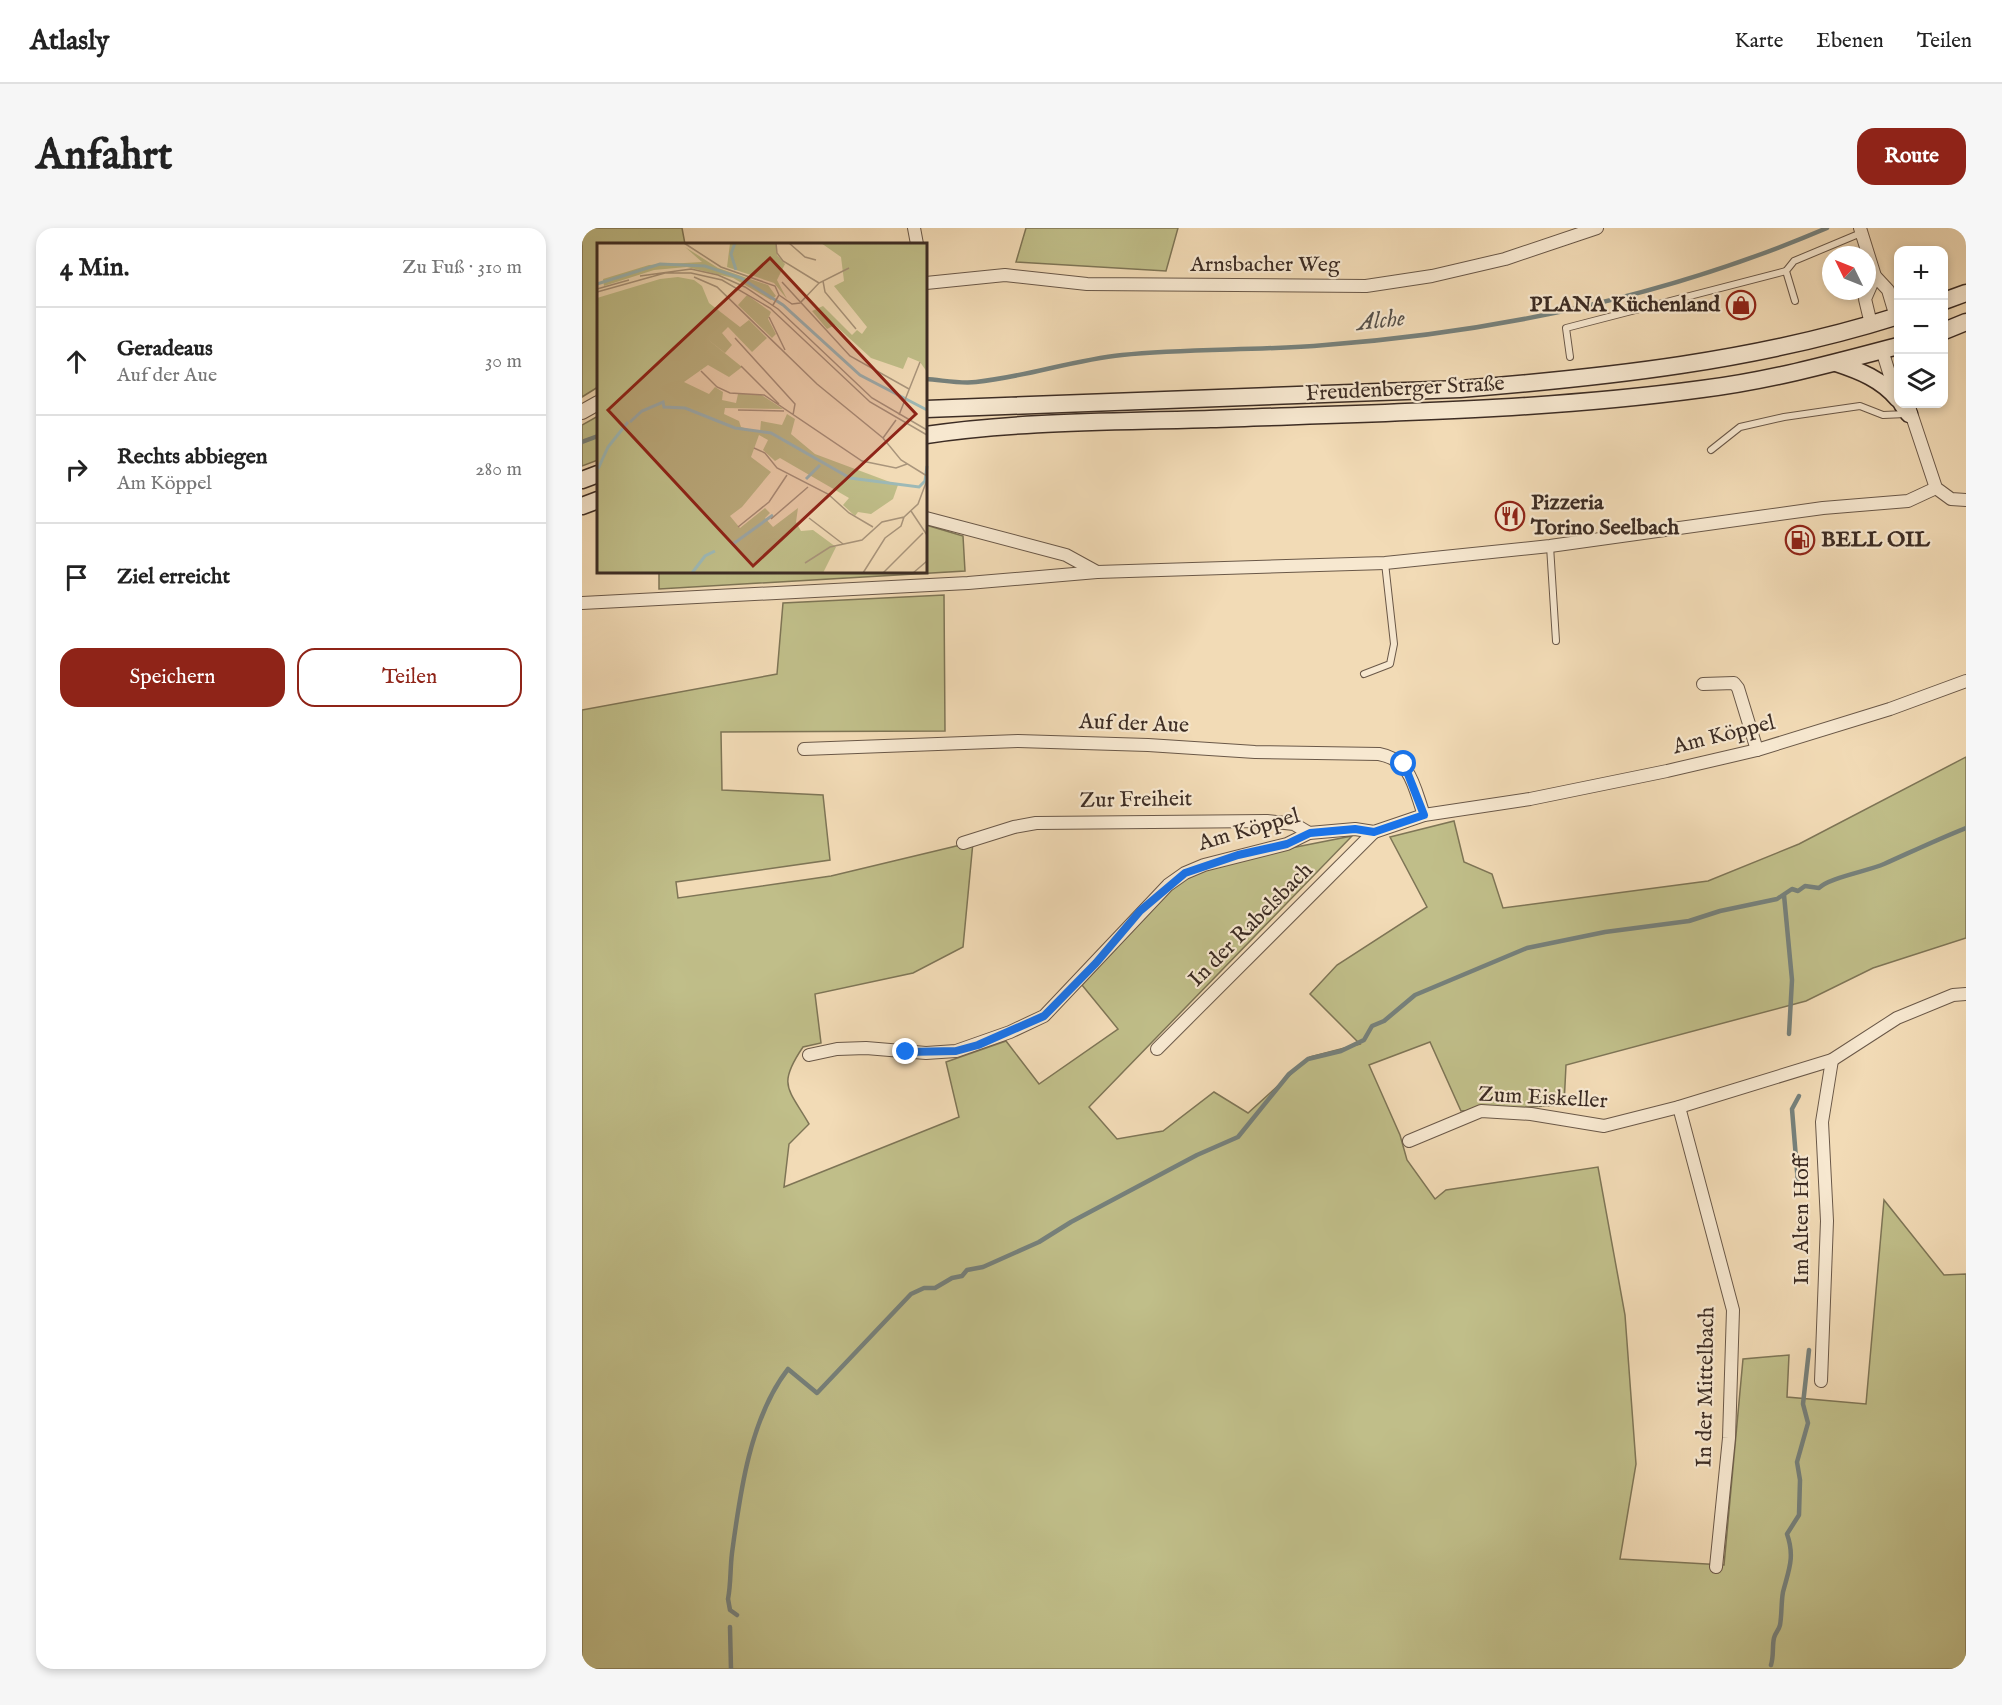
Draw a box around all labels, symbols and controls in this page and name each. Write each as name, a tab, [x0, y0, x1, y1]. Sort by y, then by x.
text: Atlasly	[30, 24, 109, 59]
text: Karte	[1735, 28, 1783, 55]
text: Ebenen	[1816, 28, 1884, 55]
text: Teilen	[1917, 28, 1972, 55]
button: Route	[1857, 128, 1966, 185]
text: Anfahrt	[36, 130, 172, 183]
inset map	[597, 243, 927, 573]
north arrow	[1822, 246, 1876, 300]
map controls	[1894, 246, 1948, 408]
button: +	[1894, 246, 1948, 300]
text: 4 Min.	[60, 251, 129, 284]
street label: Arnsbacher Weg	[1189, 251, 1341, 279]
text: Zu Fuß · 310 m	[402, 255, 522, 280]
shop icon: PLANA Küchenland	[1725, 289, 1757, 321]
place label: PLANA Küchenland	[1529, 291, 1721, 319]
button: −	[1894, 300, 1948, 354]
water label: Alche	[1353, 303, 1406, 339]
text: Geradeaus	[117, 335, 213, 363]
icon: ahead	[60, 345, 93, 378]
text: 30 m	[485, 349, 522, 374]
button: layers	[1894, 354, 1948, 408]
text: Auf der Aue	[117, 363, 217, 388]
street label: Freudenberger Straße	[1305, 370, 1505, 408]
text: Rechts abbiegen	[117, 443, 267, 471]
icon: right	[60, 453, 93, 486]
text: 280 m	[475, 457, 522, 482]
text: Am Köppel	[117, 471, 212, 496]
place label: Pizzeria Torino Seelbach	[1530, 489, 1679, 542]
restaurant icon: Pizzeria Torino Seelbach	[1494, 500, 1526, 532]
fuel station icon: BELL OIL	[1784, 524, 1816, 556]
place label: BELL OIL	[1821, 526, 1931, 554]
icon: arrive	[60, 561, 93, 594]
text: Ziel erreicht	[117, 563, 230, 591]
button: Speichern	[60, 648, 285, 707]
button: Teilen	[297, 648, 522, 707]
street label: Auf der Aue	[1077, 708, 1190, 740]
street label: Am Köppel	[1669, 709, 1778, 761]
route start	[1390, 750, 1416, 776]
street label: Zur Freiheit	[1079, 785, 1193, 815]
street label: Am Köppel	[1194, 802, 1303, 858]
street label: In der Rabelsbach	[1183, 857, 1319, 993]
route end	[892, 1038, 918, 1064]
street label: Zum Eiskeller	[1478, 1081, 1608, 1115]
street label: Im Alten Hoff	[1788, 1152, 1816, 1285]
street label: In der Mittelbach	[1691, 1306, 1721, 1468]

